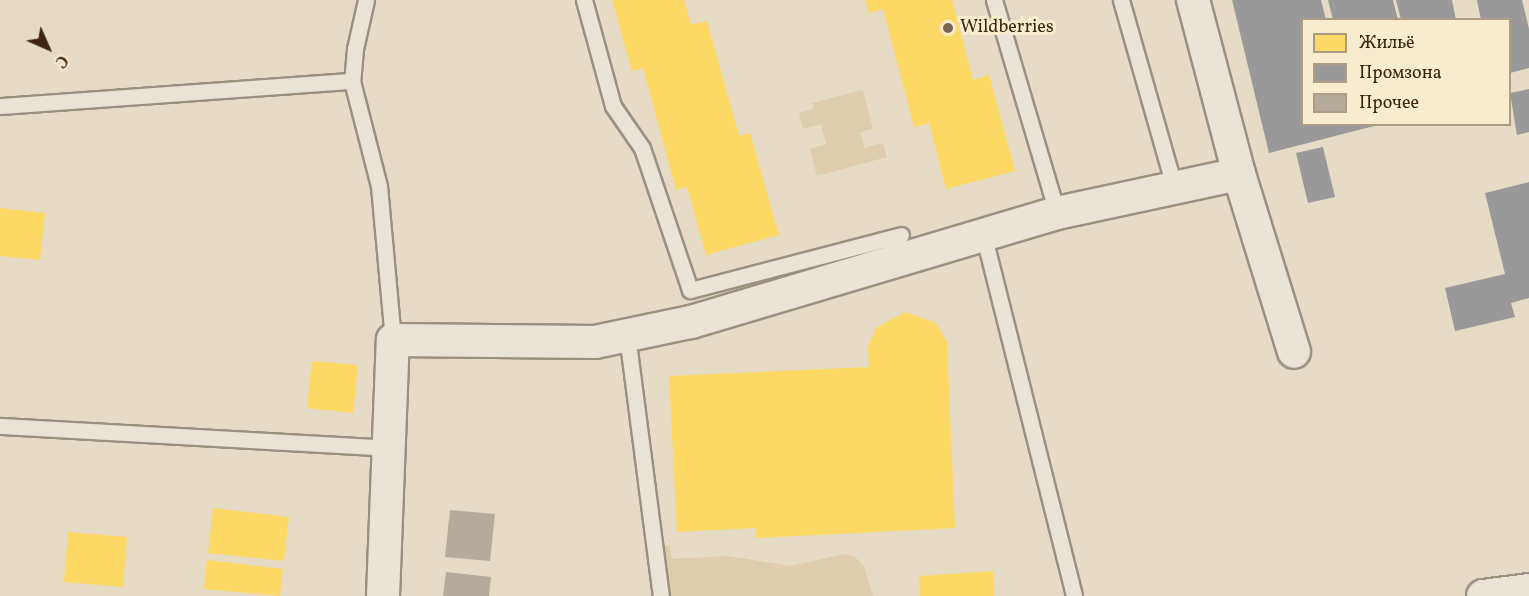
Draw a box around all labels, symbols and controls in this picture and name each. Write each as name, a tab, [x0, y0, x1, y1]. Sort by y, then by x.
place label: Wildberries	[960, 17, 1054, 39]
north arrow	[18, 18, 78, 78]
legend	[1301, 18, 1511, 126]
marker: Wildberries	[941, 21, 955, 35]
text: Жильё	[1359, 31, 1415, 56]
text: С	[49, 49, 72, 72]
text: Промзона	[1359, 61, 1442, 86]
text: Прочее	[1359, 91, 1419, 116]

